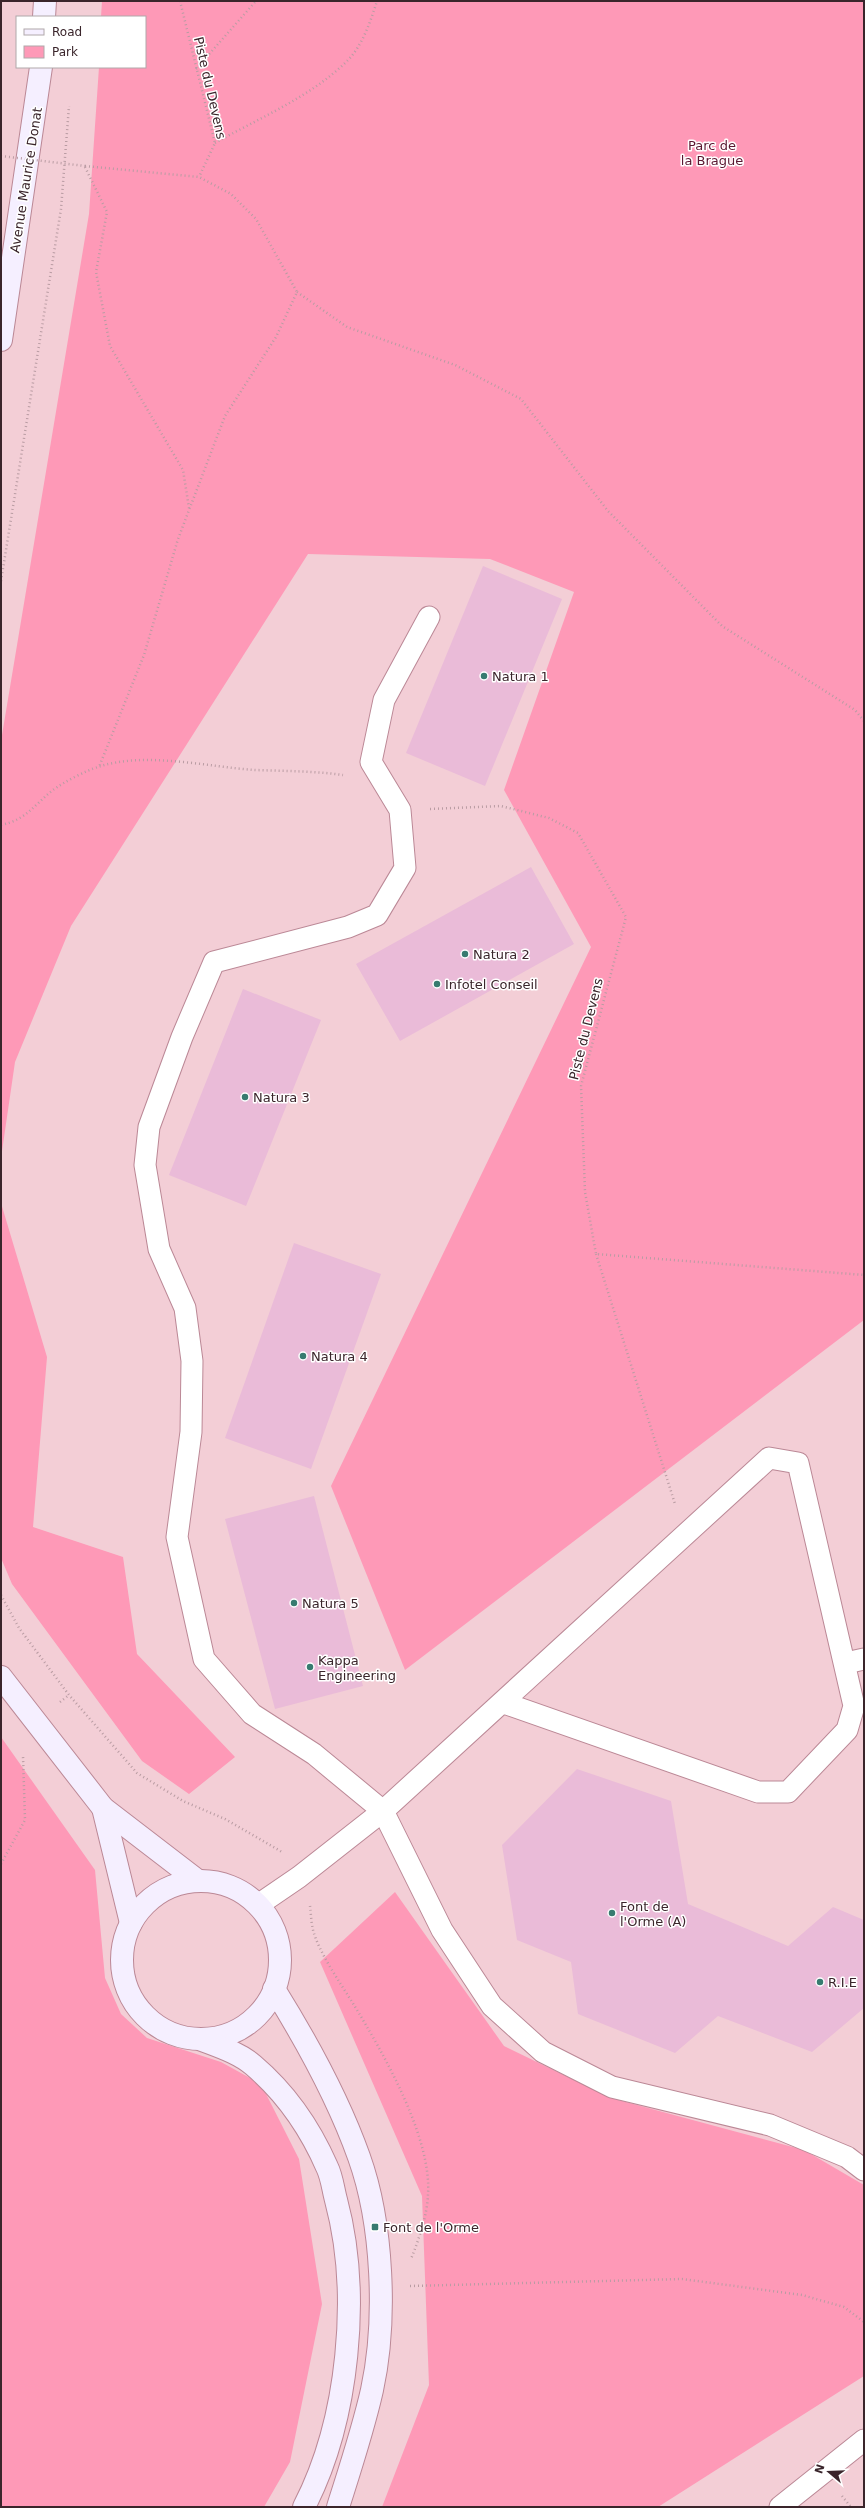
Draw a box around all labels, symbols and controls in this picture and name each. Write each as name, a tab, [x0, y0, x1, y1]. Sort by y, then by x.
legend	[16, 16, 146, 68]
text: Road	[52, 25, 82, 39]
street label: Piste du Devens	[191, 35, 229, 141]
text: Park	[52, 45, 78, 59]
street label: Avenue Maurice Donat	[7, 106, 45, 254]
park label: Parc de la Brague	[681, 138, 743, 168]
place label: Natura 1	[492, 669, 549, 684]
marker: Natura 1	[479, 671, 489, 681]
place label: Natura 2	[473, 947, 530, 962]
marker: Natura 2	[460, 949, 470, 959]
street label: Piste du Devens	[566, 976, 606, 1082]
place label: Infotel Conseil	[445, 977, 538, 992]
marker: Infotel Conseil	[432, 979, 442, 989]
place label: Natura 3	[253, 1090, 310, 1105]
marker: Natura 3	[240, 1092, 250, 1102]
place label: Natura 4	[311, 1349, 368, 1364]
marker: Natura 4	[298, 1351, 308, 1361]
place label: Natura 5	[302, 1596, 359, 1611]
marker: Natura 5	[289, 1598, 299, 1608]
place label: Kappa Engineering	[318, 1653, 396, 1683]
marker: Kappa Engineering	[305, 1662, 315, 1672]
place label: Font de l'Orme (A)	[620, 1899, 686, 1929]
marker: Font de l'Orme (A)	[607, 1908, 617, 1918]
place label: R.I.E	[828, 1975, 857, 1990]
marker: R.I.E	[815, 1977, 825, 1987]
place label: Font de l'Orme	[383, 2220, 479, 2235]
marker: Font de l'Orme	[370, 2222, 380, 2232]
north arrow	[809, 2452, 849, 2492]
text: N	[812, 2462, 828, 2475]

